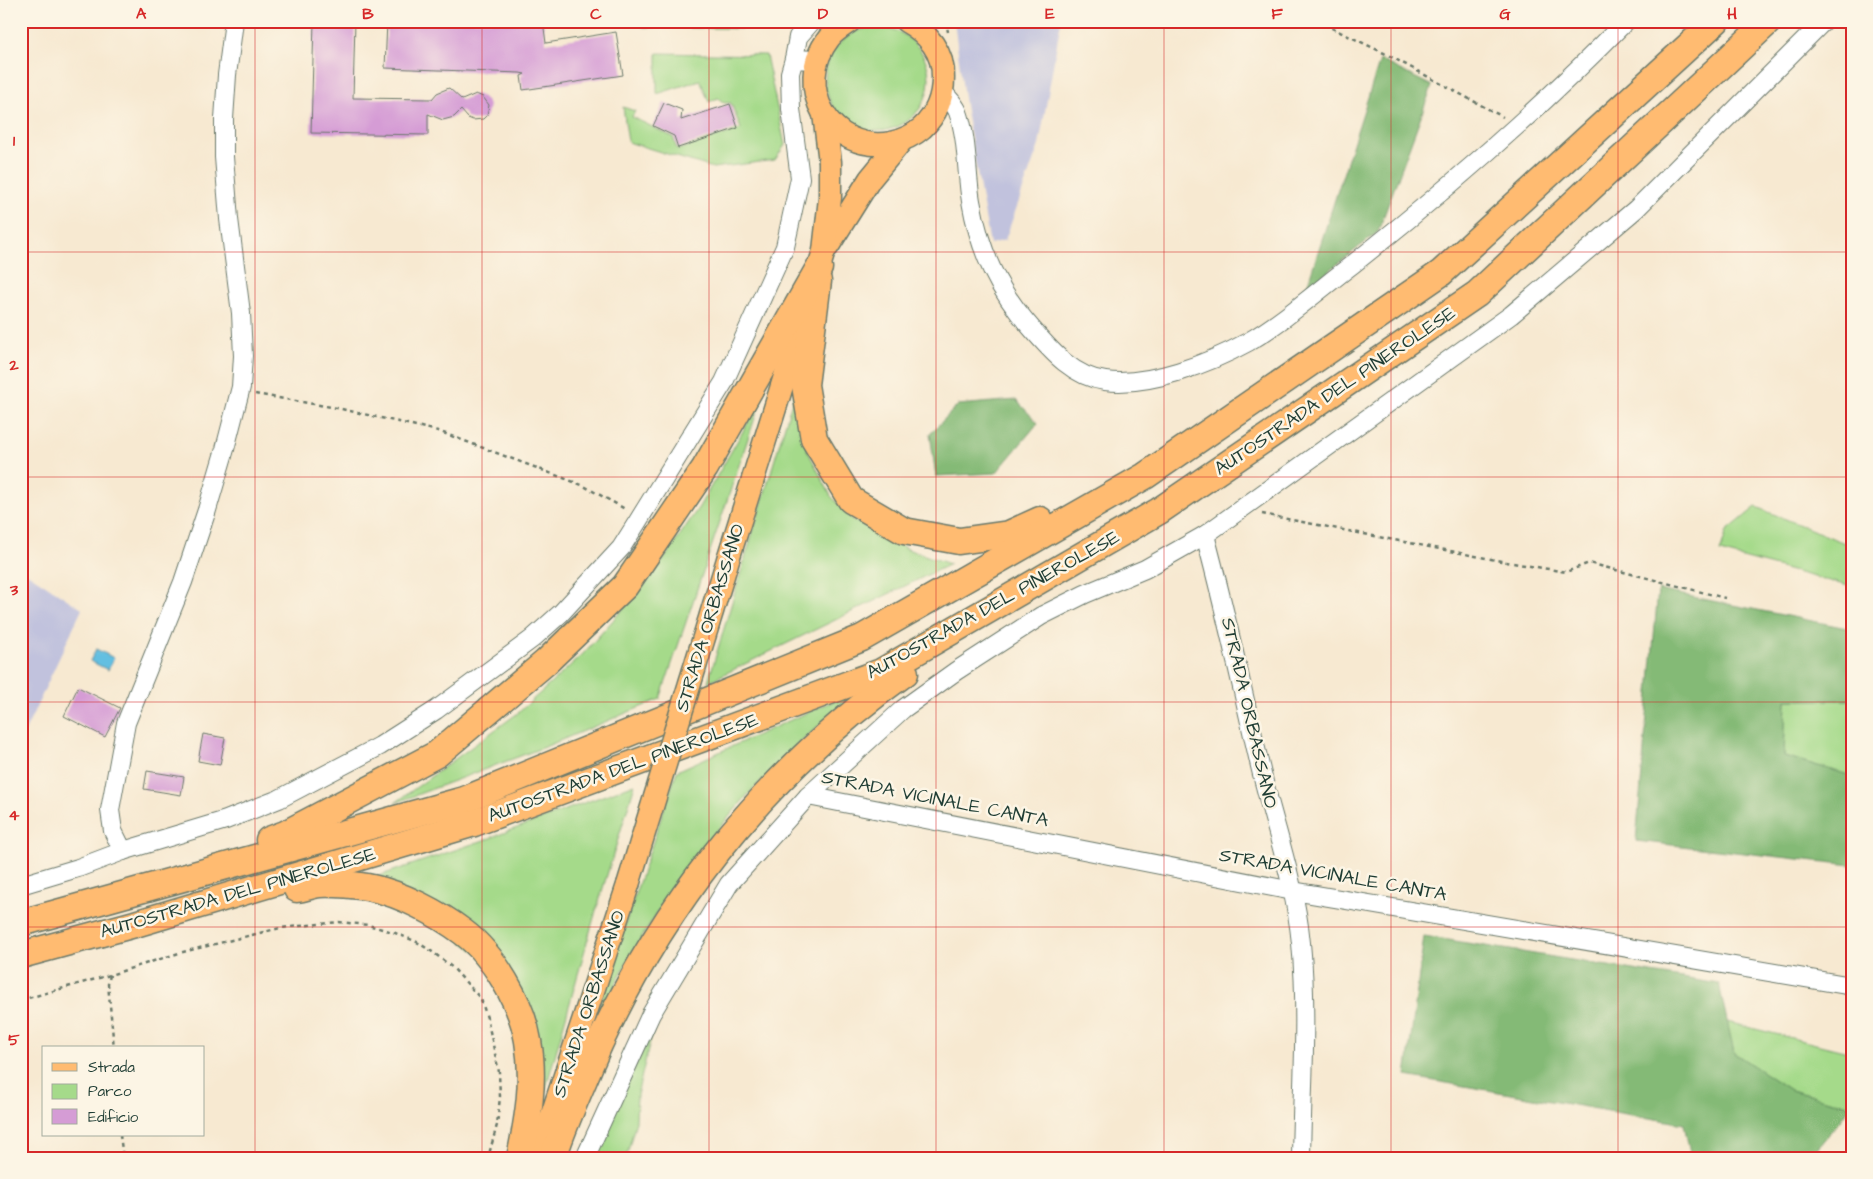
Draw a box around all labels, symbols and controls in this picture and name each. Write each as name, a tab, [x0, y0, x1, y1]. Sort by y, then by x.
text: A	[136, 3, 147, 25]
text: B	[362, 3, 374, 25]
text: C	[590, 3, 602, 25]
text: D	[818, 3, 829, 25]
text: E	[1045, 3, 1055, 25]
text: F	[1271, 3, 1283, 25]
text: G	[1499, 3, 1511, 25]
text: H	[1727, 3, 1737, 25]
text: 1	[13, 130, 16, 152]
street label: AUTOSTRADA DEL PINEROLESE	[1209, 300, 1461, 482]
text: 2	[8, 354, 19, 376]
street label: STRADA ORBASSANO	[669, 521, 752, 715]
street label: AUTOSTRADA DEL PINEROLESE	[861, 524, 1125, 686]
text: 3	[9, 579, 19, 601]
street label: STRADA ORBASSANO	[1214, 615, 1284, 811]
street label: AUTOSTRADA DEL PINEROLESE	[484, 706, 762, 830]
street label: STRADA VICINALE CANTA	[819, 764, 1051, 834]
text: 4	[9, 804, 20, 826]
street label: AUTOSTRADA DEL PINEROLESE	[97, 841, 379, 945]
street label: STRADA VICINALE CANTA	[1217, 842, 1449, 908]
street label: STRADA ORBASSANO	[546, 907, 632, 1101]
text: 5	[8, 1029, 20, 1051]
legend	[42, 1046, 205, 1136]
text: Strada	[88, 1057, 135, 1078]
text: Parco	[88, 1081, 132, 1102]
text: Edificio	[88, 1107, 139, 1128]

